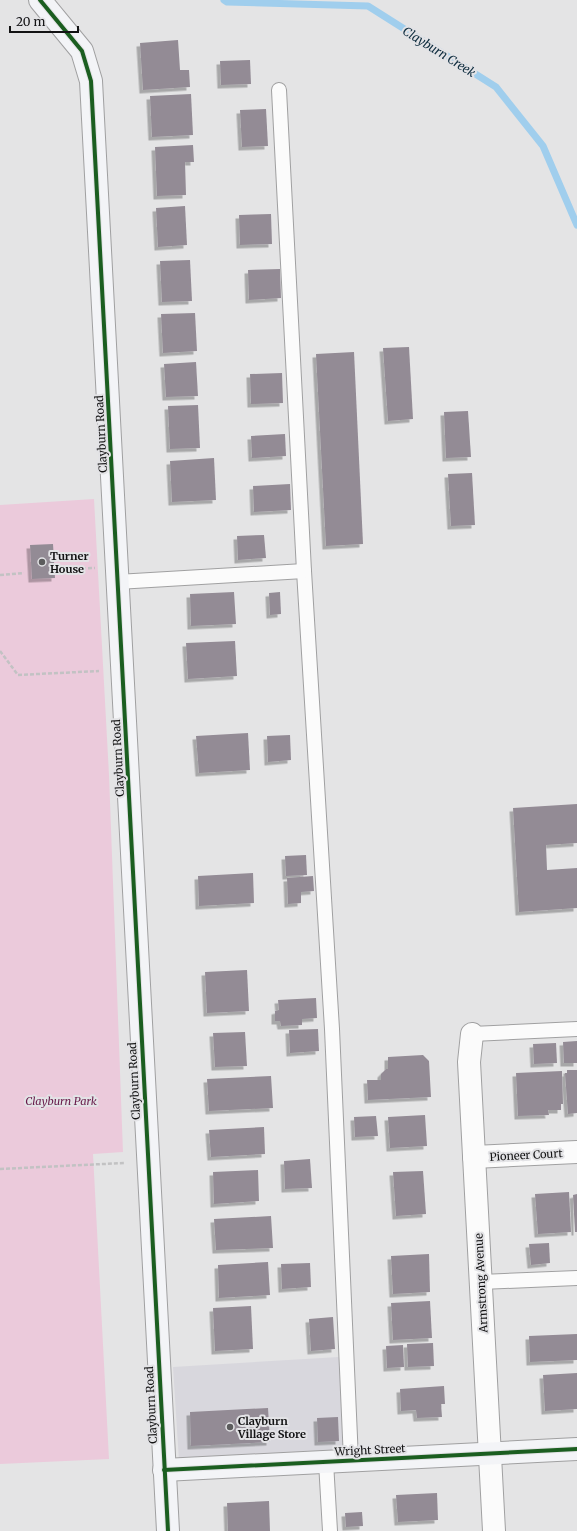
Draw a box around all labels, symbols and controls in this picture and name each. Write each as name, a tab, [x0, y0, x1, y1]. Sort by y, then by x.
scale bar	[10, 8, 78, 34]
text: 20 m	[16, 14, 45, 29]
water label: Clayburn Creek	[400, 23, 479, 80]
street label: Clayburn Road	[92, 395, 110, 473]
place label: Turner House	[50, 549, 89, 576]
marker: Turner House	[37, 557, 47, 567]
street label: Clayburn Road	[109, 719, 127, 797]
street label: Clayburn Road	[125, 1042, 143, 1120]
park label: Clayburn Park	[25, 1094, 97, 1108]
street label: Pioneer Court	[489, 1146, 564, 1164]
street label: Armstrong Avenue	[471, 1233, 491, 1334]
street label: Clayburn Road	[142, 1366, 160, 1444]
place label: Clayburn Village Store	[237, 1414, 306, 1441]
marker: Clayburn Village Store	[225, 1422, 235, 1432]
street label: Wright Street	[333, 1441, 407, 1459]

